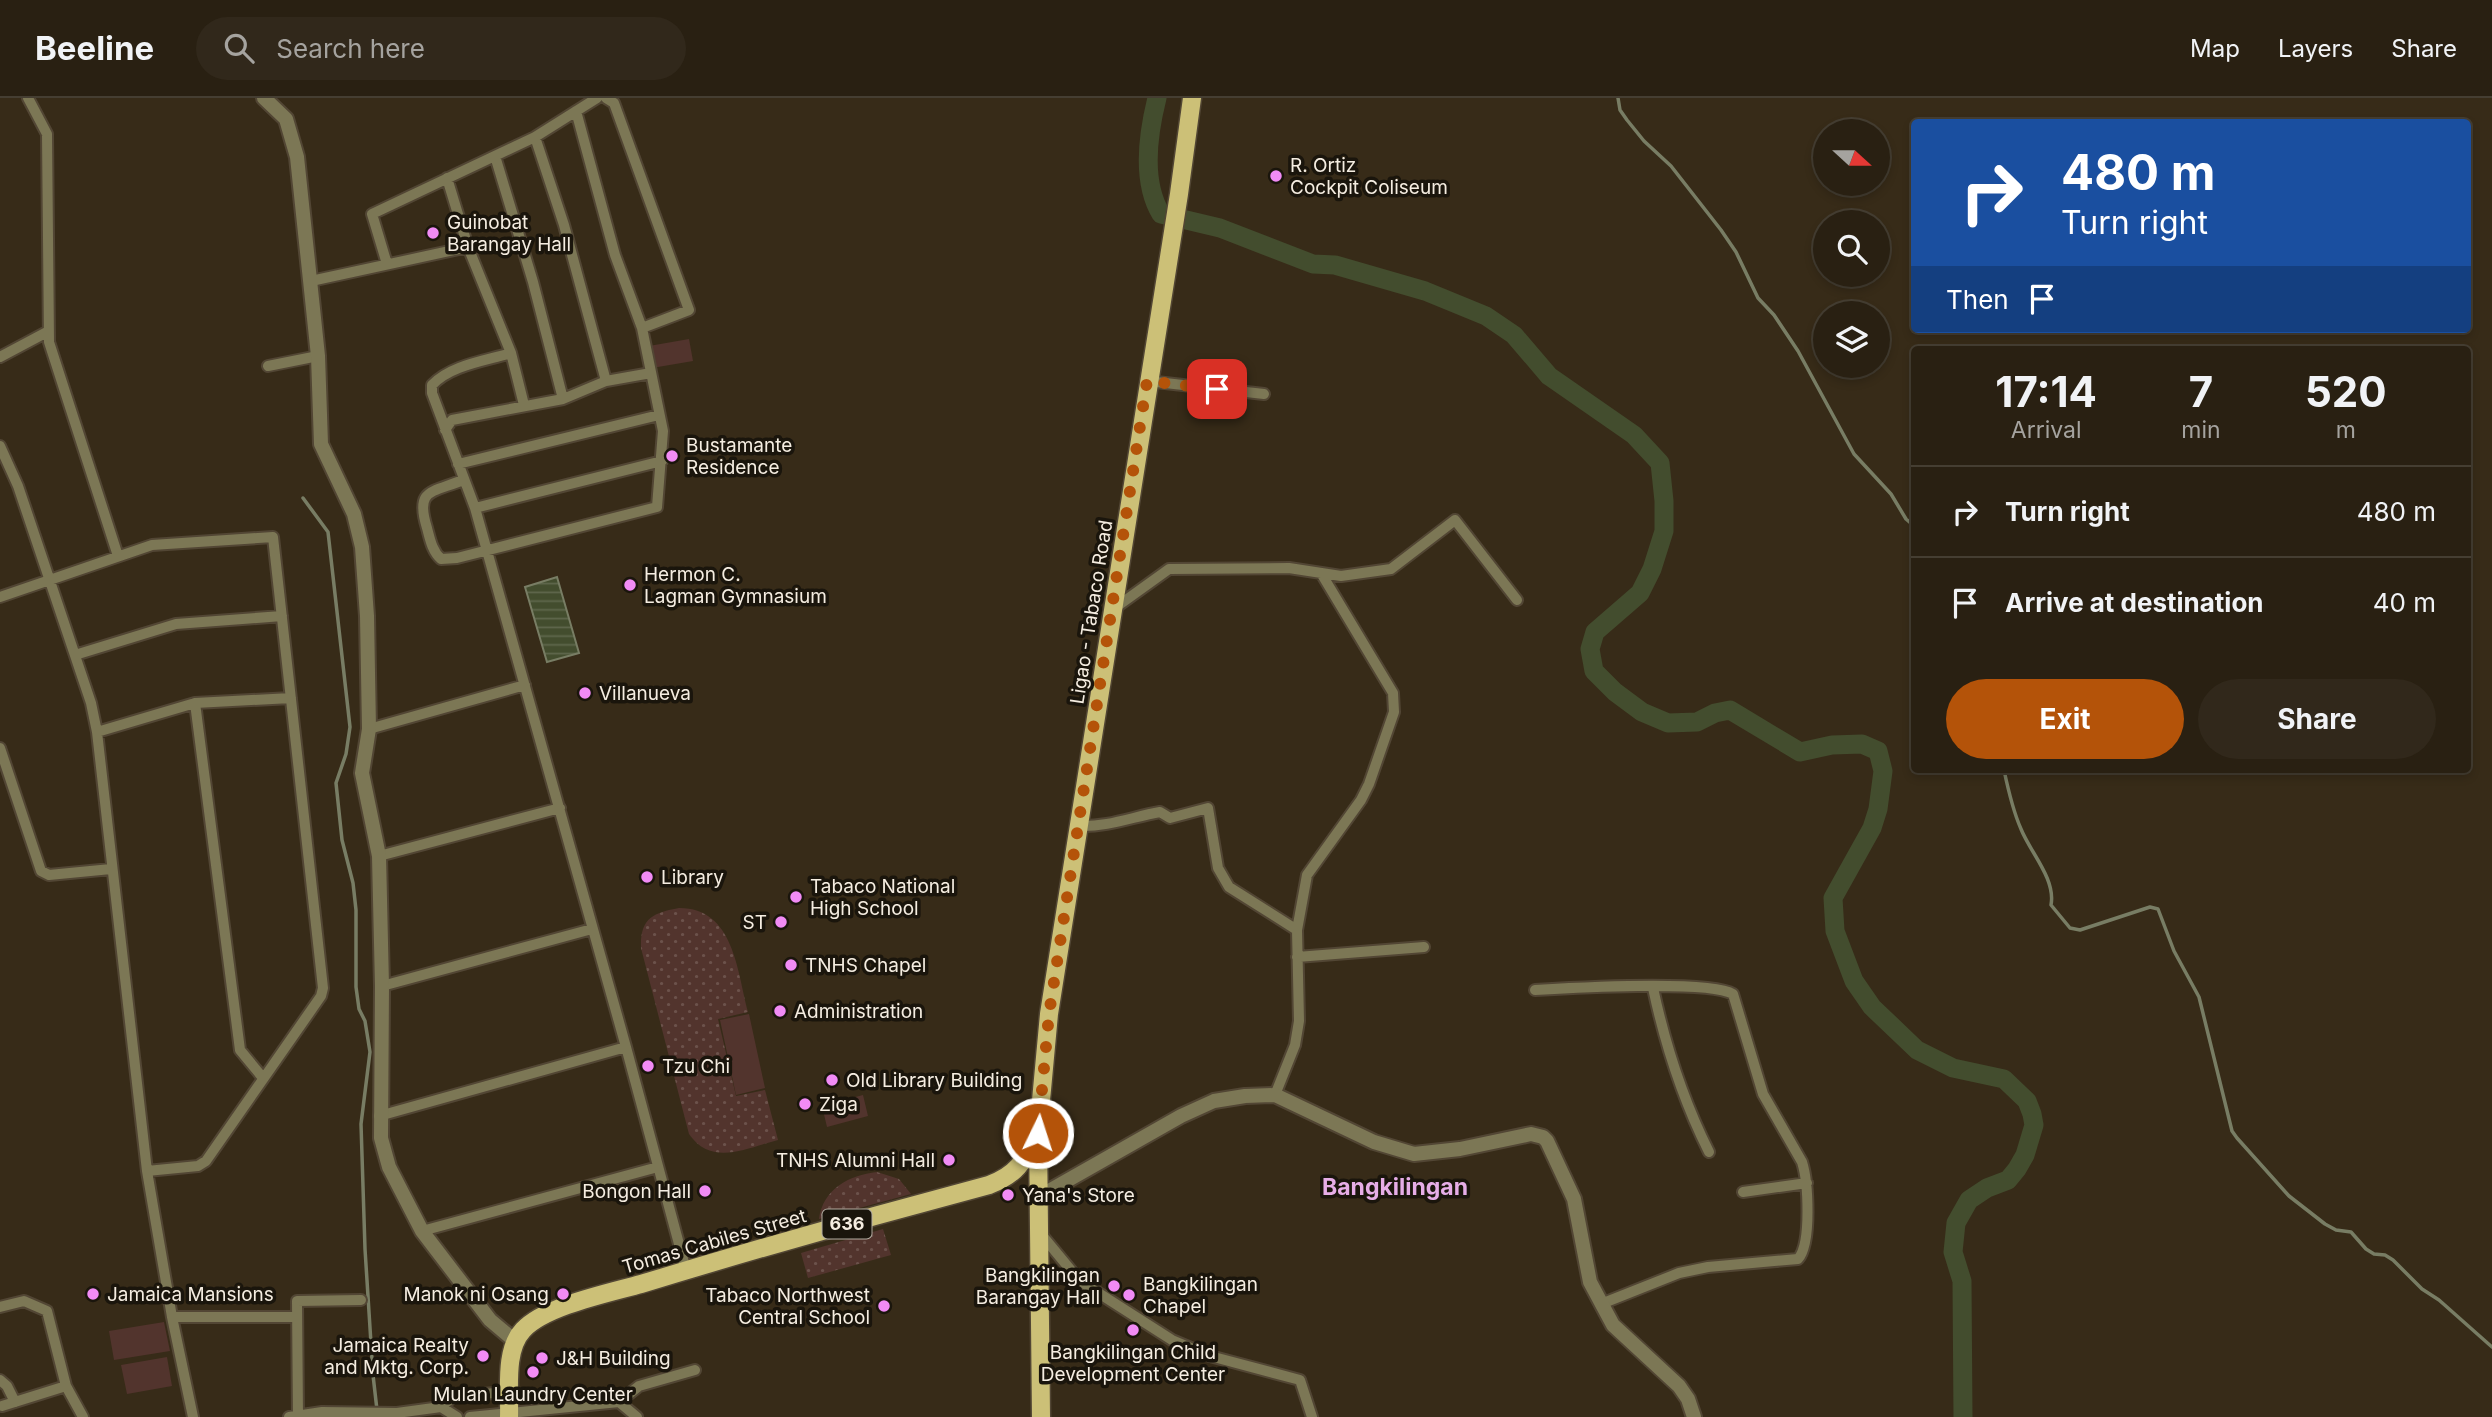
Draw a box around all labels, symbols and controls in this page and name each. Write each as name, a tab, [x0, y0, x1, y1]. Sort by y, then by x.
search box	[196, 17, 686, 80]
text: Beeline	[35, 28, 154, 68]
icon: search	[220, 29, 258, 67]
text: Search here	[276, 33, 425, 64]
text: Map	[2190, 34, 2240, 63]
text: Layers	[2278, 34, 2353, 63]
text: Share	[2391, 34, 2457, 63]
north arrow	[1813, 119, 1890, 196]
map controls	[1813, 119, 1890, 378]
text: 480 m	[2061, 143, 2215, 202]
icon: right	[1946, 147, 2037, 238]
place label: R. Ortiz Cockpit Coliseum	[1290, 154, 1448, 199]
marker: R. Ortiz Cockpit Coliseum	[1268, 168, 1284, 184]
text: Turn right	[2061, 203, 2208, 242]
button: search	[1813, 210, 1890, 287]
place label: Guinobat Barangay Hall	[447, 211, 571, 256]
marker: Guinobat Barangay Hall	[425, 225, 441, 241]
icon: arrive	[2023, 280, 2061, 318]
text: Then	[1946, 284, 2009, 315]
button: layers	[1813, 301, 1890, 378]
pin	[1187, 359, 1247, 419]
text: 17:14	[1995, 366, 2097, 417]
text: 7	[2189, 366, 2213, 417]
text: 520	[2305, 366, 2387, 417]
icon: arrive	[1198, 370, 1236, 408]
text: Arrival	[2011, 416, 2082, 444]
text: min	[2181, 416, 2221, 444]
text: m	[2336, 416, 2356, 444]
place label: Bustamante Residence	[686, 434, 792, 479]
marker: Bustamante Residence	[664, 448, 680, 464]
icon: right	[1946, 493, 1984, 531]
text: Turn right	[2005, 496, 2130, 527]
text: 480 m	[2357, 496, 2436, 527]
street label: Ligao - Tabaco Road	[1066, 518, 1117, 706]
place label: Hermon C. Lagman Gymnasium	[644, 563, 827, 608]
marker: Hermon C. Lagman Gymnasium	[622, 577, 638, 593]
icon: arrive	[1946, 584, 1984, 622]
text: Arrive at destination	[2005, 587, 2264, 618]
text: 40 m	[2373, 587, 2436, 618]
button: Exit	[1946, 679, 2184, 759]
button: Share	[2198, 679, 2436, 759]
place label: Villanueva	[599, 682, 691, 705]
marker: Villanueva	[577, 685, 593, 701]
place label: Library	[661, 866, 724, 889]
marker: Library	[639, 869, 655, 885]
place label: Tabaco National High School	[810, 875, 955, 920]
marker: Tabaco National High School	[788, 889, 804, 905]
place label: ST	[743, 911, 767, 934]
marker: ST	[773, 914, 789, 930]
place label: TNHS Chapel	[805, 954, 926, 977]
marker: TNHS Chapel	[783, 957, 799, 973]
place label: Administration	[794, 1000, 923, 1023]
marker: Administration	[772, 1003, 788, 1019]
place label: Tzu Chi	[662, 1055, 730, 1078]
marker: Tzu Chi	[640, 1058, 656, 1074]
place label: Old Library Building	[846, 1069, 1022, 1092]
marker: Old Library Building	[824, 1072, 840, 1088]
place label: Ziga	[819, 1093, 858, 1116]
marker: Ziga	[797, 1096, 813, 1112]
position arrow	[1001, 1096, 1075, 1170]
place label: TNHS Alumni Hall	[776, 1149, 935, 1172]
marker: TNHS Alumni Hall	[941, 1152, 957, 1168]
district label: Bangkilingan	[1322, 1173, 1468, 1201]
place label: Bongon Hall	[582, 1180, 691, 1203]
marker: Bongon Hall	[697, 1183, 713, 1199]
place label: Yana's Store	[1022, 1184, 1135, 1207]
marker: Yana's Store	[1000, 1187, 1016, 1203]
street label: Tomas Cabiles Street	[619, 1204, 809, 1279]
road number: 636	[822, 1210, 872, 1238]
place label: Bangkilingan Barangay Hall	[976, 1264, 1100, 1309]
place label: Bangkilingan Chapel	[1143, 1273, 1258, 1318]
marker: Bangkilingan Barangay Hall	[1106, 1278, 1122, 1294]
place label: Jamaica Mansions	[107, 1283, 274, 1306]
place label: Manok ni Osang	[404, 1283, 549, 1306]
place label: Tabaco Northwest Central School	[705, 1284, 870, 1329]
marker: Jamaica Mansions	[85, 1286, 101, 1302]
marker: Manok ni Osang	[555, 1286, 571, 1302]
marker: Bangkilingan Chapel	[1121, 1287, 1137, 1303]
marker: Tabaco Northwest Central School	[876, 1298, 892, 1314]
marker: Bangkilingan Child Development Center	[1125, 1322, 1141, 1338]
place label: Jamaica Realty and Mktg. Corp.	[324, 1334, 469, 1379]
place label: Bangkilingan Child Development Center	[1041, 1341, 1225, 1386]
place label: J&H Building	[556, 1347, 671, 1370]
marker: Jamaica Realty and Mktg. Corp.	[475, 1348, 491, 1364]
marker: J&H Building	[534, 1350, 550, 1366]
marker: Mulan Laundry Center	[525, 1364, 541, 1380]
place label: Mulan Laundry Center	[433, 1383, 633, 1406]

